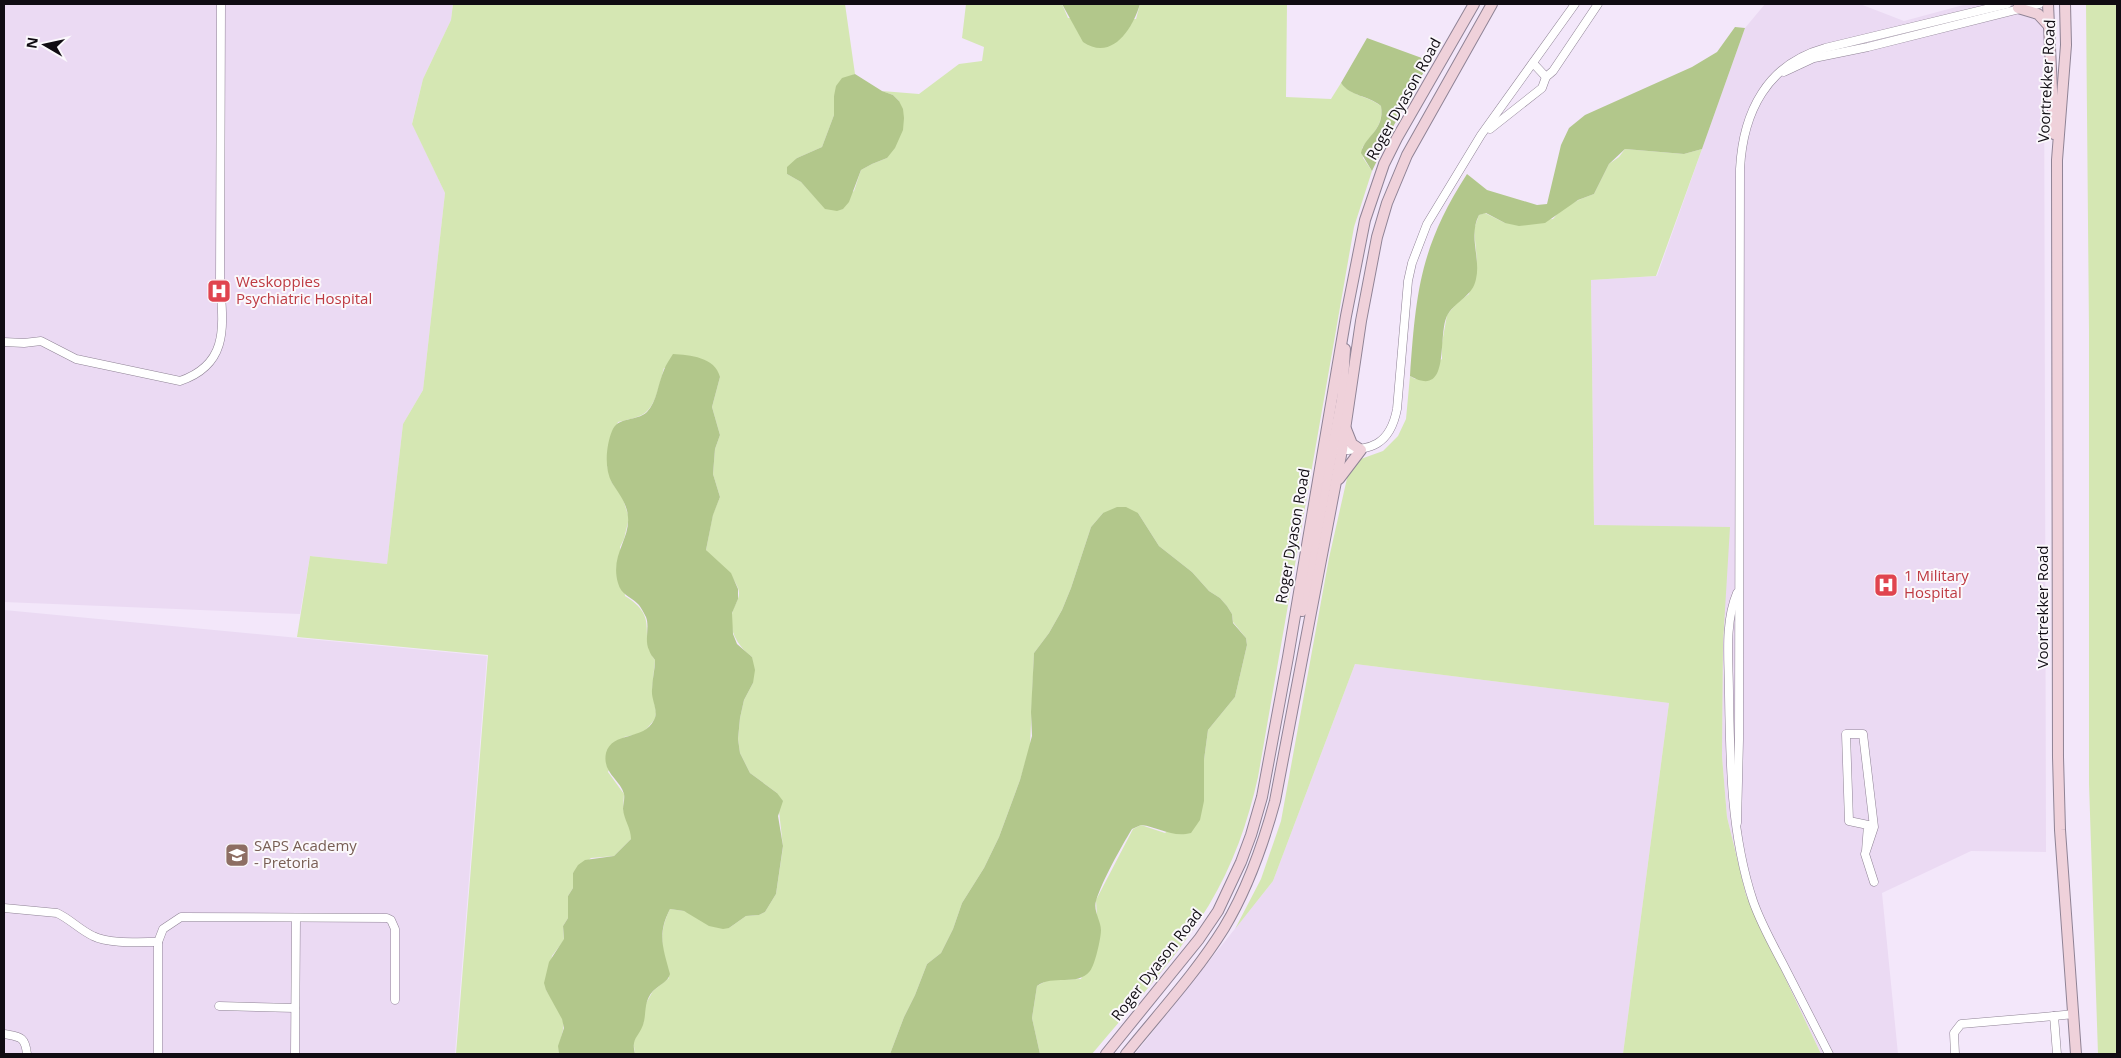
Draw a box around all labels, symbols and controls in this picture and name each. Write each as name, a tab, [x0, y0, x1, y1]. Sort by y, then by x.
street label: Voortrekker Road	[2033, 19, 2059, 143]
north arrow	[20, 20, 70, 70]
street label: Roger Dyason Road	[1361, 34, 1445, 163]
text: N	[21, 36, 42, 50]
place label: Weskoppies Psychiatric Hospital	[236, 271, 372, 308]
hospital icon: Weskoppies Psychiatric Hospital	[206, 278, 232, 304]
street label: Roger Dyason Road	[1270, 467, 1314, 605]
street label: Voortrekker Road	[2032, 545, 2052, 669]
place label: 1 Military Hospital	[1904, 565, 1969, 602]
hospital icon: 1 Military Hospital	[1873, 572, 1899, 598]
place label: SAPS Academy - Pretoria	[254, 835, 357, 872]
school or university icon: SAPS Academy - Pretoria	[224, 842, 250, 868]
street label: Roger Dyason Road	[1106, 904, 1206, 1024]

